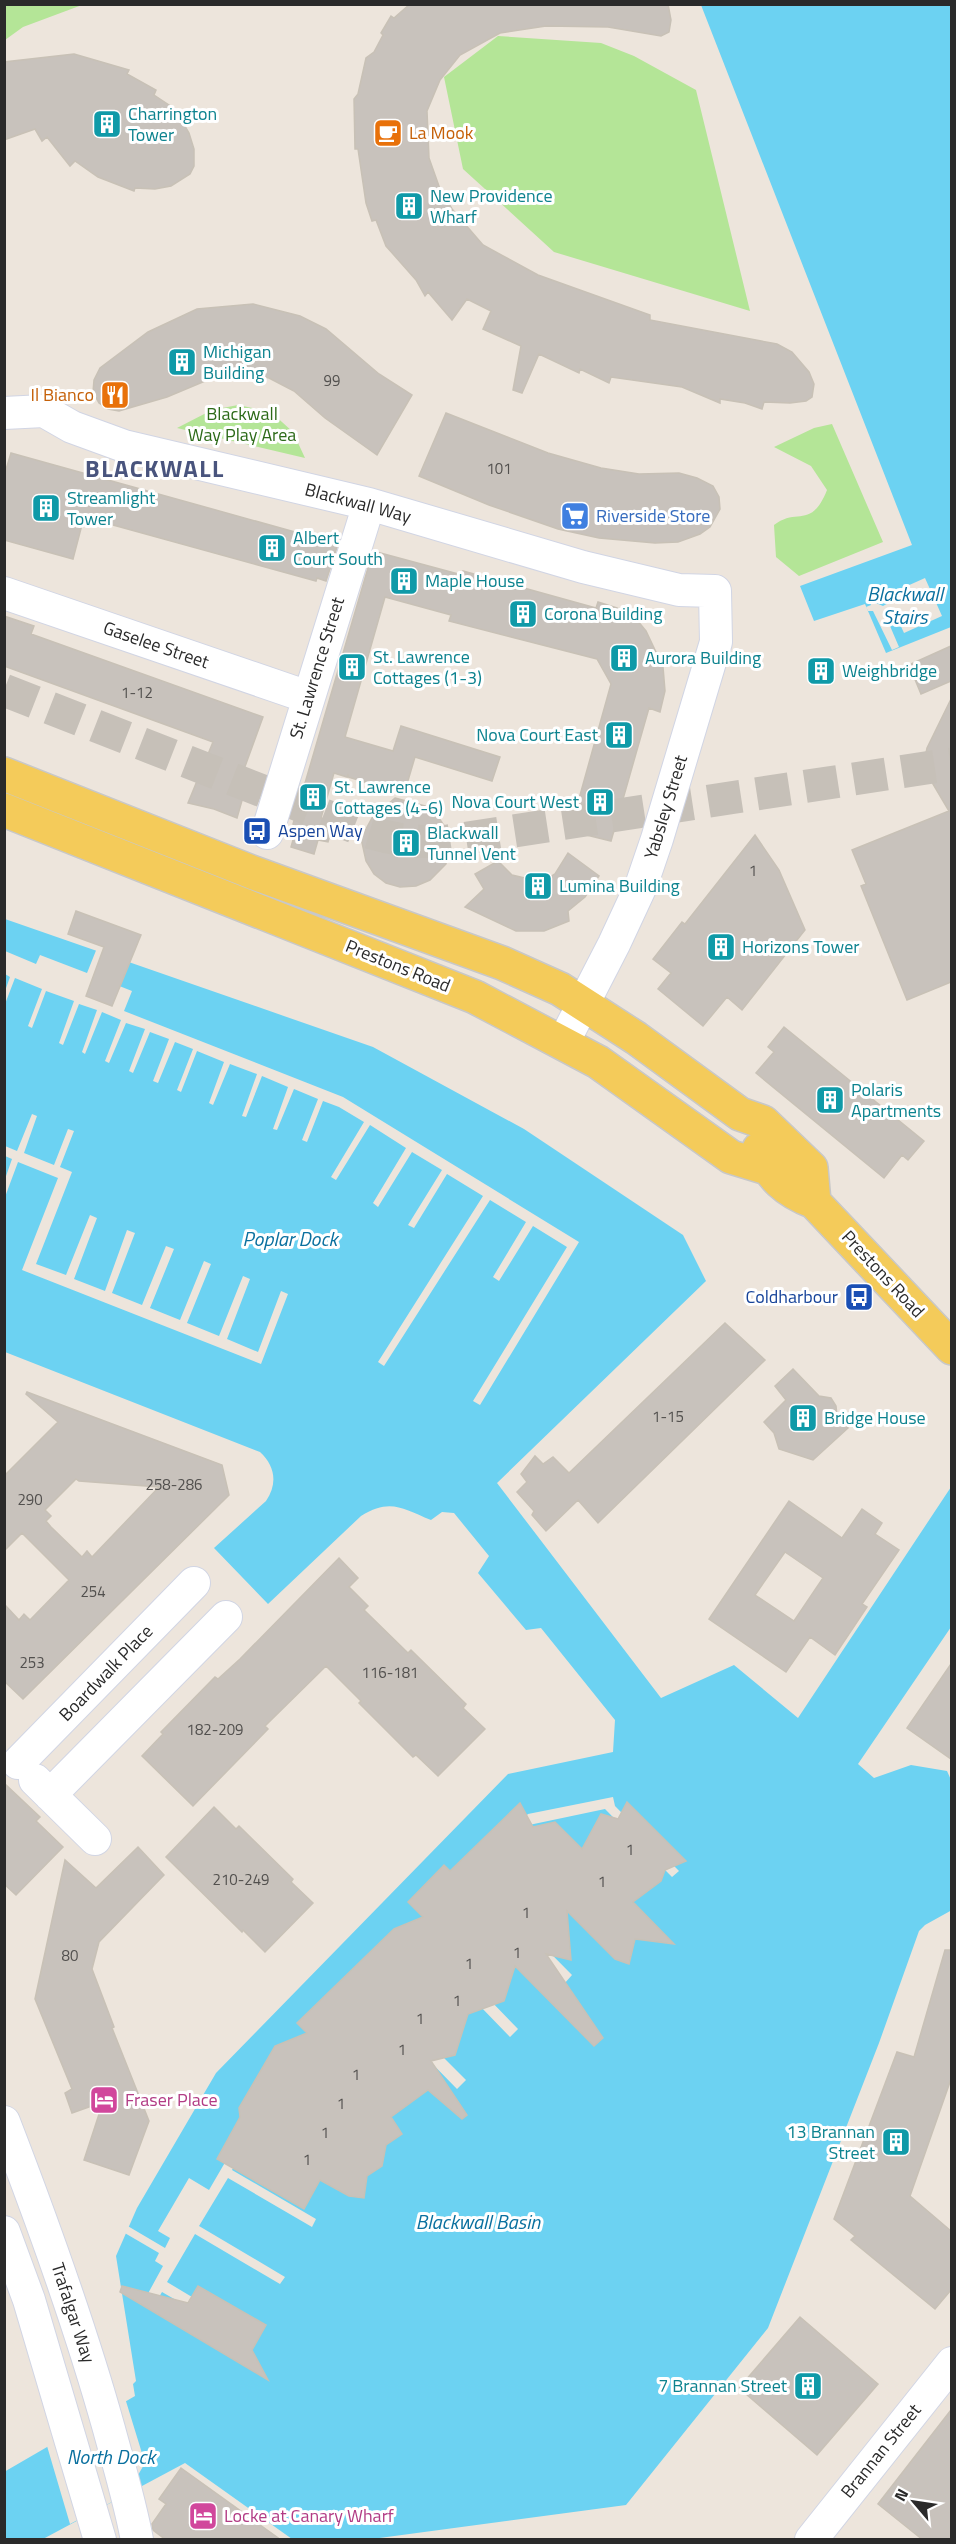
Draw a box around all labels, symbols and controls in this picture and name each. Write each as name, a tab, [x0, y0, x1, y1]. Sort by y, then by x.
place label: Charrington Tower	[128, 100, 217, 148]
building icon: Charrington Tower	[91, 108, 123, 140]
cafe icon: La Mook	[372, 117, 404, 149]
place label: La Mook	[409, 119, 474, 146]
place label: New Providence Wharf	[430, 182, 553, 230]
building icon: New Providence Wharf	[393, 190, 425, 222]
place label: Michigan Building	[203, 338, 271, 386]
building icon: Michigan Building	[166, 346, 198, 378]
house number: 99	[324, 369, 340, 392]
restaurant icon: Il Bianco	[99, 379, 131, 411]
place label: Il Bianco	[30, 381, 94, 408]
park label: Blackwall Way Play Area	[188, 400, 296, 448]
district label: BLACKWALL	[85, 450, 225, 486]
house number: 101	[486, 457, 512, 480]
street label: Blackwall Way	[302, 475, 415, 530]
place label: Streamlight Tower	[67, 484, 156, 532]
building icon: Streamlight Tower	[30, 492, 62, 524]
supermarket icon: Riverside Store	[559, 500, 591, 532]
place label: Riverside Store	[596, 502, 710, 529]
place label: Albert Court South	[293, 524, 383, 572]
building icon: Albert Court South	[256, 532, 288, 564]
building icon: Maple House	[388, 565, 420, 597]
place label: Maple House	[425, 567, 524, 594]
water label: Blackwall Stairs	[867, 578, 946, 632]
street label: St. Lawrence Street	[282, 593, 351, 742]
building icon: Corona Building	[507, 598, 539, 630]
place label: Corona Building	[544, 600, 662, 627]
street label: Gaselee Street	[100, 614, 213, 675]
building icon: Aurora Building	[608, 642, 640, 674]
place label: St. Lawrence Cottages (1-3)	[373, 643, 482, 691]
place label: Aurora Building	[645, 644, 761, 671]
building icon: St. Lawrence Cottages (1-3)	[336, 651, 368, 683]
building icon: Weighbridge	[805, 655, 837, 687]
place label: Weighbridge	[842, 657, 937, 684]
house number: 1-12	[121, 681, 153, 704]
building icon: Nova Court East	[603, 719, 635, 751]
place label: Nova Court East	[476, 721, 599, 748]
street label: Yabsley Street	[637, 751, 694, 862]
place label: St. Lawrence Cottages (4-6)	[334, 773, 443, 821]
building icon: St. Lawrence Cottages (4-6)	[297, 781, 329, 813]
building icon: Nova Court West	[584, 786, 616, 818]
place label: Nova Court West	[452, 788, 580, 815]
bus stop icon: Aspen Way	[241, 815, 273, 847]
place label: Aspen Way	[278, 817, 363, 844]
place label: Blackwall Tunnel Vent	[427, 819, 517, 867]
building icon: Blackwall Tunnel Vent	[390, 827, 422, 859]
house number: 1	[749, 859, 757, 882]
building icon: Lumina Building	[522, 870, 554, 902]
place label: Lumina Building	[559, 872, 680, 899]
building icon: Horizons Tower	[705, 931, 737, 963]
street label: Prestons Road	[342, 932, 455, 999]
place label: Horizons Tower	[742, 933, 860, 960]
place label: Polaris Apartments	[851, 1076, 941, 1124]
building icon: Polaris Apartments	[814, 1084, 846, 1116]
water label: Poplar Dock	[243, 1223, 340, 1254]
street label: Prestons Road	[836, 1224, 931, 1323]
bus stop icon: Coldharbour	[843, 1281, 875, 1313]
place label: Coldharbour	[746, 1283, 838, 1310]
building icon: Bridge House	[787, 1402, 819, 1434]
place label: Bridge House	[824, 1404, 926, 1431]
house number: 1-15	[652, 1405, 684, 1428]
house number: 258-286	[146, 1473, 202, 1496]
house number: 290	[17, 1488, 43, 1511]
house number: 254	[80, 1580, 106, 1603]
street label: Boardwalk Place	[52, 1618, 159, 1727]
house number: 253	[19, 1651, 45, 1674]
house number: 116-181	[362, 1661, 418, 1684]
house number: 182-209	[187, 1718, 243, 1741]
house number: 1	[626, 1838, 634, 1861]
house number: 210-249	[213, 1868, 269, 1891]
house number: 1	[598, 1870, 606, 1893]
house number: 1	[522, 1901, 530, 1924]
house number: 1	[513, 1941, 521, 1964]
house number: 80	[62, 1944, 78, 1967]
house number: 1	[465, 1952, 473, 1975]
house number: 1	[453, 1989, 461, 2012]
house number: 1	[416, 2007, 424, 2030]
house number: 1	[398, 2038, 406, 2061]
house number: 1	[352, 2063, 360, 2086]
hotel icon: Fraser Place	[88, 2084, 120, 2116]
place label: Fraser Place	[125, 2086, 218, 2113]
house number: 1	[337, 2092, 345, 2115]
place label: 13 Brannan Street	[787, 2118, 876, 2166]
house number: 1	[321, 2121, 329, 2144]
building icon: 13 Brannan Street	[880, 2126, 912, 2158]
house number: 1	[303, 2148, 311, 2171]
water label: Blackwall Basin	[416, 2206, 541, 2237]
street label: Trafalgar Way	[45, 2259, 102, 2367]
building icon: 7 Brannan Street	[792, 2370, 824, 2402]
place label: 7 Brannan Street	[658, 2372, 788, 2399]
street label: Brannan Street	[834, 2397, 928, 2504]
water label: North Dock	[67, 2441, 157, 2472]
north arrow	[884, 2472, 944, 2532]
text: N	[888, 2484, 914, 2505]
hotel icon: Locke at Canary Wharf	[187, 2500, 219, 2532]
place label: Locke at Canary Wharf	[224, 2502, 394, 2529]

